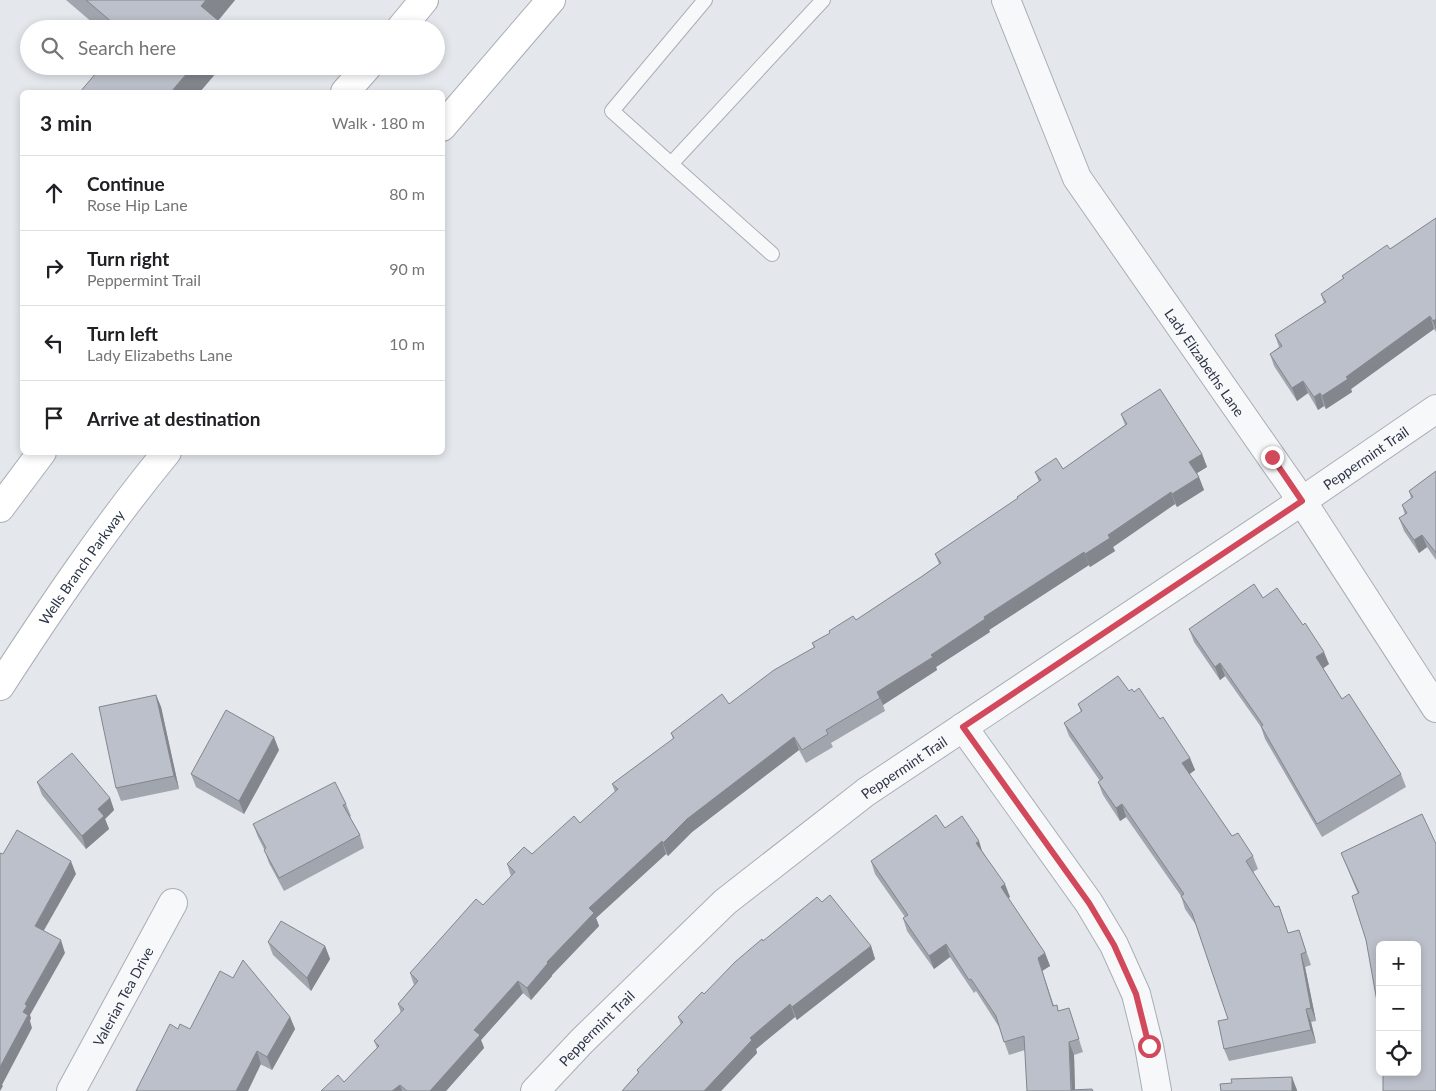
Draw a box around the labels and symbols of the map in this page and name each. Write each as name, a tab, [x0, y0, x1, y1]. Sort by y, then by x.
street label: Lady Elizabeths Lane	[1162, 305, 1249, 419]
street label: Peppermint Trail	[1319, 422, 1411, 493]
route end	[1261, 446, 1284, 469]
street label: Wells Branch Parkway	[35, 506, 128, 628]
street label: Peppermint Trail	[857, 732, 950, 802]
street label: Valerian Tea Drive	[89, 943, 156, 1049]
street label: Peppermint Trail	[555, 987, 638, 1069]
route start	[1138, 1035, 1161, 1058]

